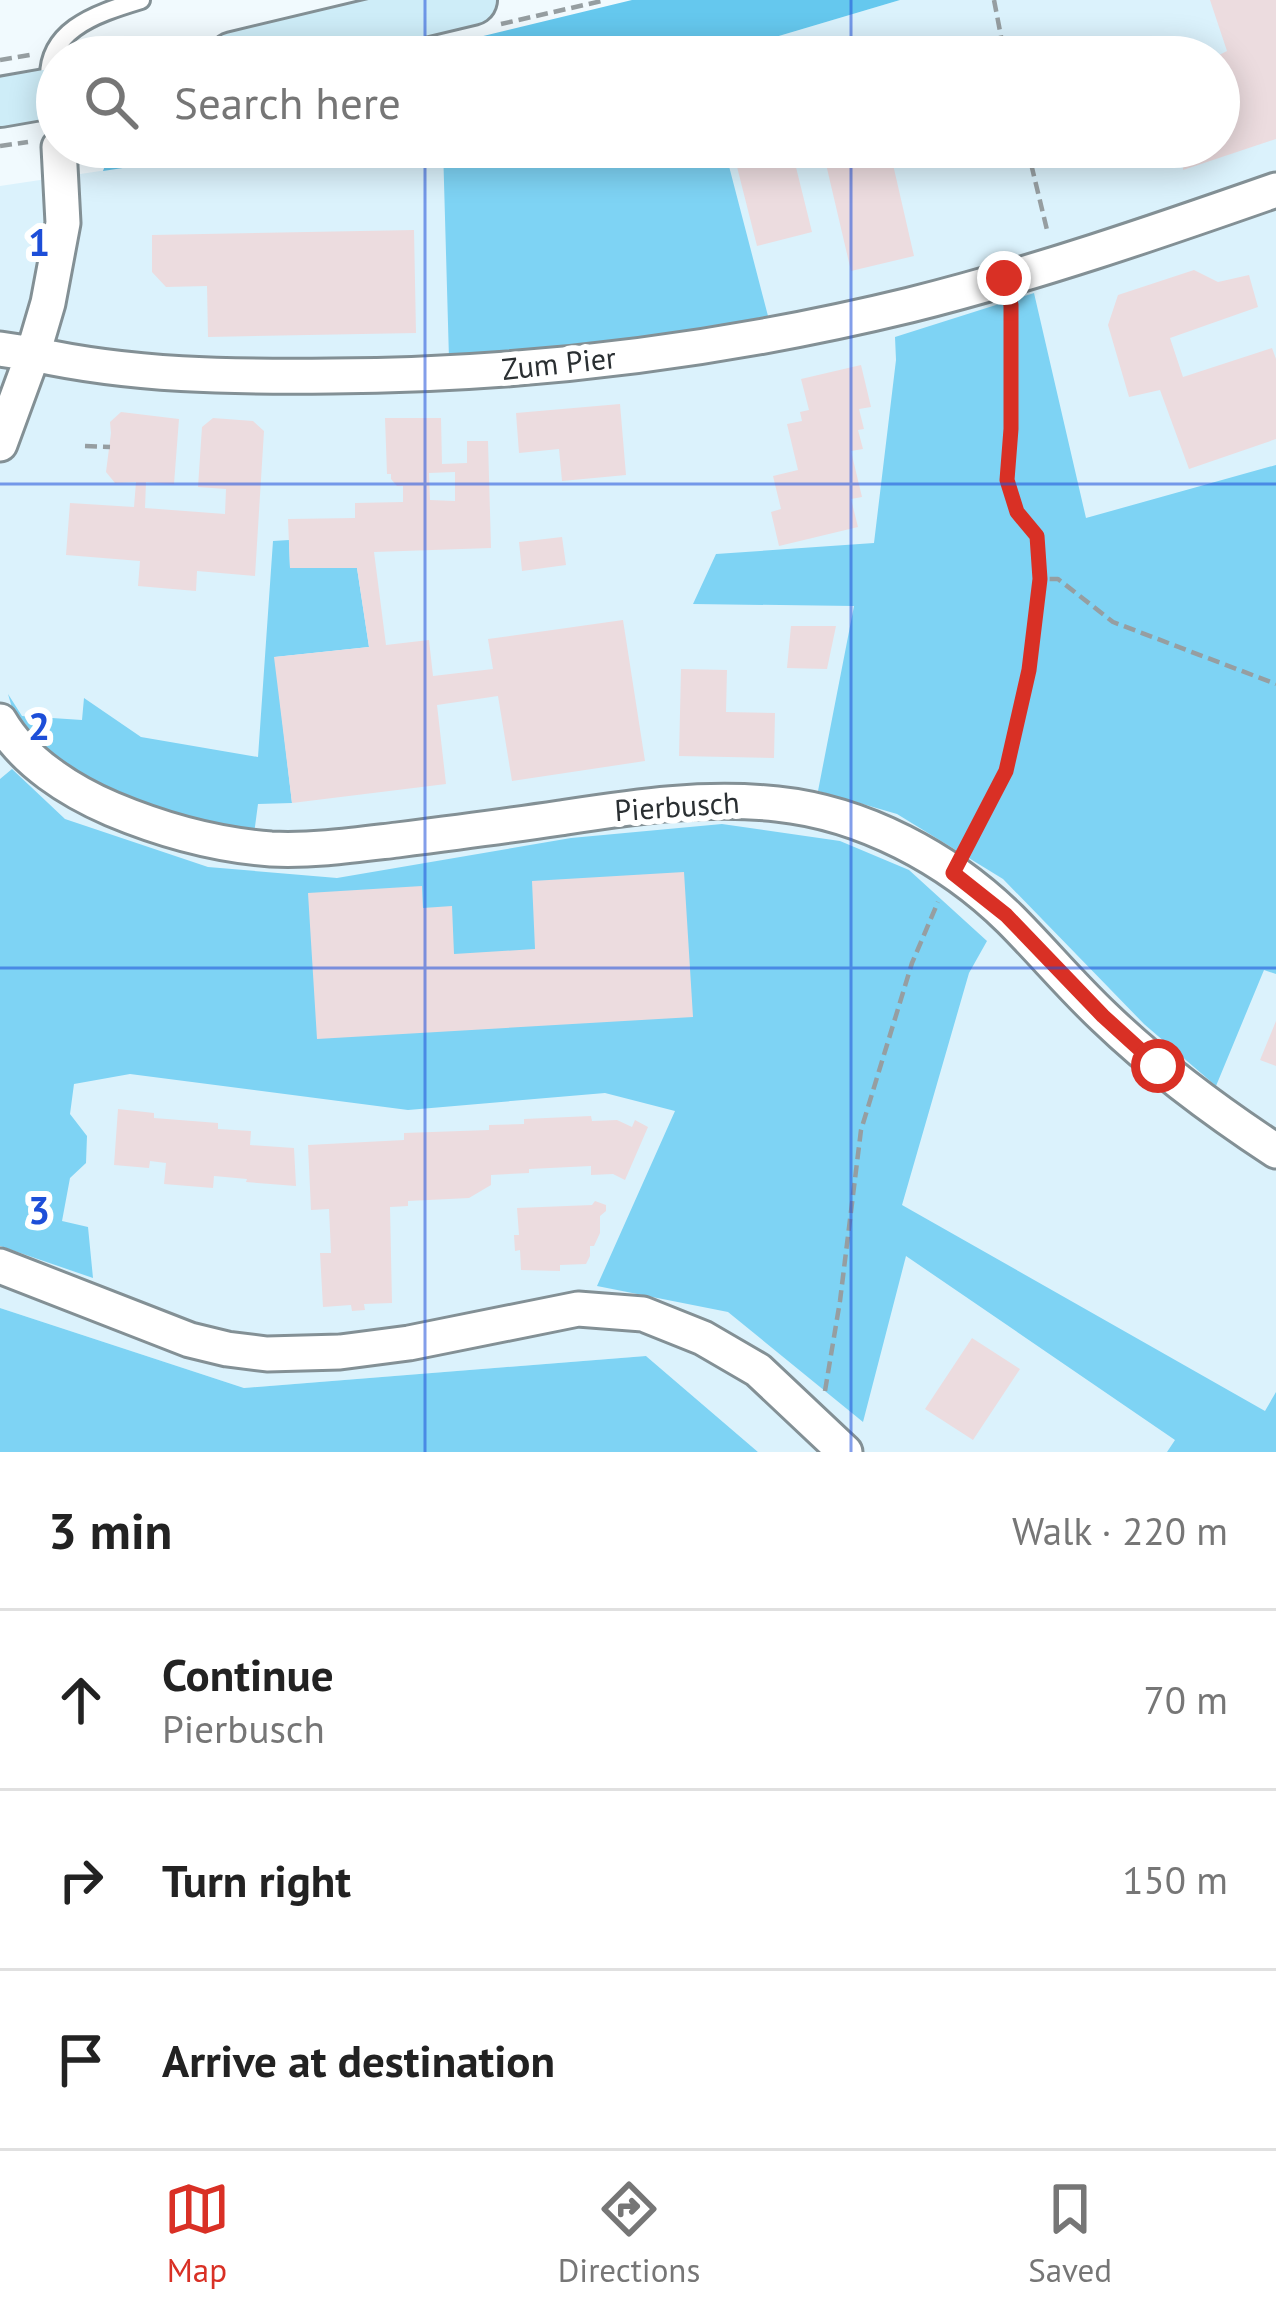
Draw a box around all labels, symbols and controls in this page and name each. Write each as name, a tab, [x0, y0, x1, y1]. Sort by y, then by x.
search box	[36, 36, 1240, 168]
icon: search	[78, 69, 144, 135]
text: Search here	[174, 73, 401, 131]
text: 1	[28, 216, 50, 267]
route end	[977, 251, 1031, 305]
street label: Zum Pier	[500, 337, 618, 388]
text: 2	[28, 700, 50, 751]
street label: Pierbusch	[613, 782, 741, 829]
route start	[1131, 1039, 1185, 1093]
text: 3	[28, 1184, 50, 1235]
text: 3 min	[48, 1497, 172, 1563]
text: Walk · 220 m	[1012, 1505, 1228, 1556]
text: Continue	[162, 1645, 334, 1703]
icon: ahead	[48, 1667, 114, 1733]
text: 70 m	[1143, 1674, 1228, 1725]
text: Pierbusch	[162, 1703, 325, 1754]
icon: right	[48, 1847, 114, 1913]
text: Turn right	[162, 1851, 351, 1909]
text: 150 m	[1122, 1854, 1228, 1905]
icon: arrive	[48, 2027, 114, 2093]
text: Arrive at destination	[162, 2031, 555, 2089]
tab: Map	[164, 2176, 230, 2291]
tab: Directions	[558, 2176, 700, 2291]
tab: Saved	[1028, 2176, 1112, 2291]

